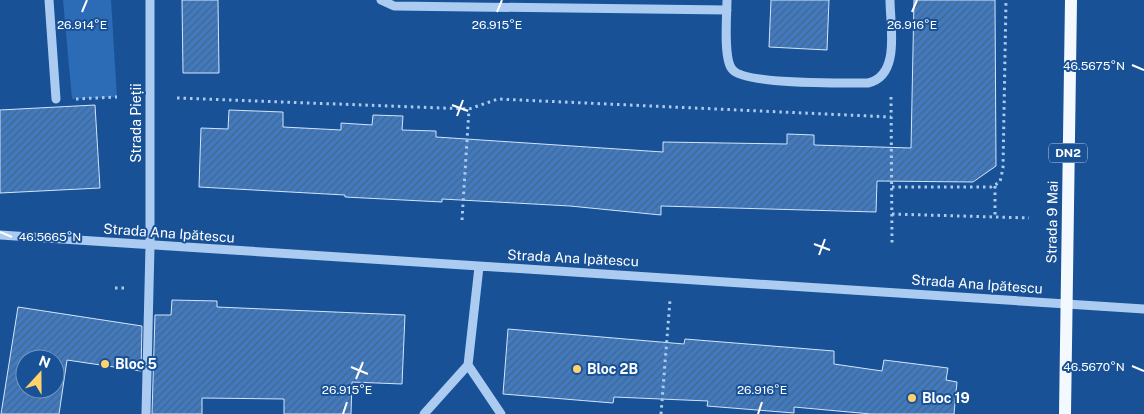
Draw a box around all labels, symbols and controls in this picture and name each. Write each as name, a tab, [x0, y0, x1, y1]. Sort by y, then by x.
text: 26.914°E	[57, 18, 107, 32]
text: 26.915°E	[472, 18, 522, 32]
text: 26.916°E	[887, 18, 937, 32]
text: 46.5675°N	[1063, 59, 1125, 73]
street label: Strada Pieții	[128, 83, 144, 163]
road number: DN2	[1049, 144, 1087, 162]
street label: Strada 9 Mai	[1043, 181, 1061, 263]
street label: Strada Ana Ipătescu	[103, 220, 235, 246]
text: 46.5665°N	[19, 230, 81, 244]
street label: Strada Ana Ipătescu	[507, 247, 639, 269]
street label: Strada Ana Ipătescu	[911, 271, 1043, 297]
north arrow	[15, 349, 65, 399]
text: N	[37, 352, 53, 371]
place label: Bloc 5	[115, 356, 157, 372]
marker: Bloc 5	[99, 358, 111, 370]
text: 46.5670°N	[1063, 360, 1125, 374]
place label: Bloc 2B	[587, 361, 638, 377]
marker: Bloc 2B	[571, 363, 583, 375]
text: 26.915°E	[322, 383, 372, 397]
text: 26.916°E	[737, 383, 787, 397]
place label: Bloc 19	[922, 390, 970, 406]
marker: Bloc 19	[906, 392, 918, 404]

